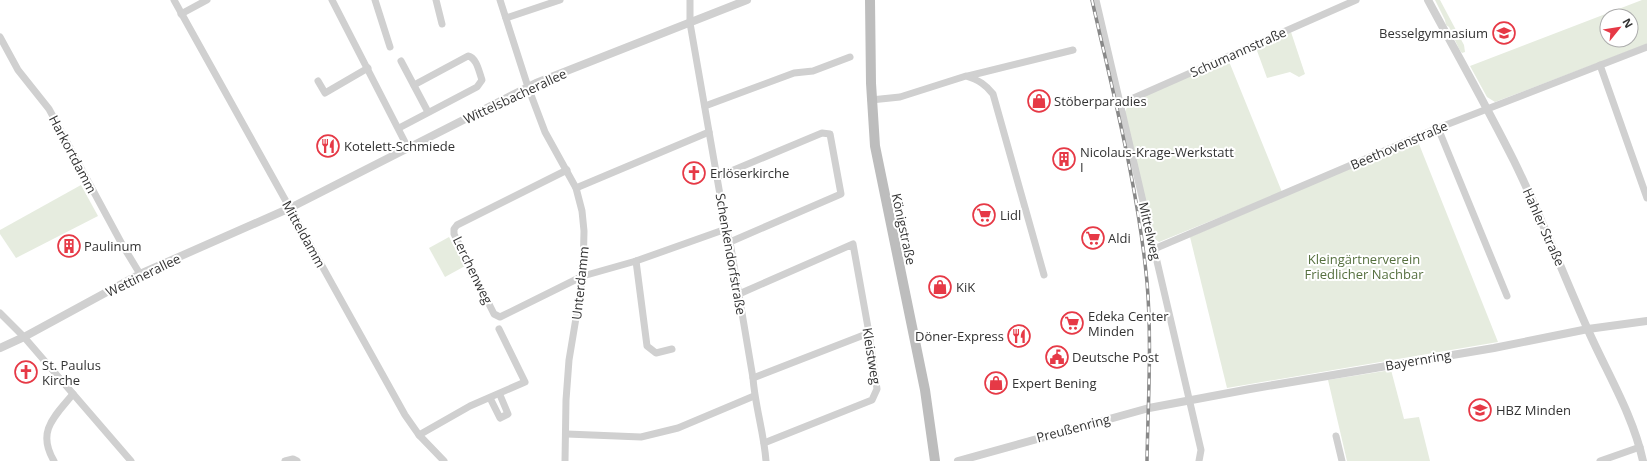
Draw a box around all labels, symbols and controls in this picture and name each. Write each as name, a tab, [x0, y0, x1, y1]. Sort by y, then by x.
north arrow	[1599, 8, 1639, 48]
text: N	[1619, 15, 1637, 30]
school or university icon: Besselgymnasium	[1491, 20, 1517, 46]
street label: Schumannstraße	[1187, 23, 1289, 81]
place label: Besselgymnasium	[1379, 24, 1488, 42]
street label: Wittelsbacherallee	[461, 64, 569, 128]
shop icon: Stöberparadies	[1026, 88, 1052, 114]
place label: Stöberparadies	[1054, 92, 1147, 110]
street label: Harkortdamm	[45, 112, 101, 196]
street label: Beethovenstraße	[1348, 116, 1450, 174]
restaurant icon: Kotelett-Schmiede	[315, 133, 341, 159]
place label: Kotelett-Schmiede	[344, 137, 455, 155]
place label: Nicolaus-Krage-Werkstatt I	[1080, 143, 1234, 176]
building icon: Nicolaus-Krage-Werkstatt I	[1051, 146, 1077, 172]
church icon: Erlöserkirche	[681, 160, 707, 186]
place label: Erlöserkirche	[710, 164, 789, 182]
street label: Hahler Straße	[1519, 185, 1569, 269]
street label: Königstraße	[888, 191, 920, 267]
street label: Schenkendorfstraße	[711, 192, 751, 316]
street label: Mitteldamm	[278, 197, 330, 271]
street label: Mittelweg	[1135, 200, 1165, 262]
supermarket icon: Lidl	[971, 202, 997, 228]
place label: Lidl	[1000, 206, 1021, 224]
supermarket icon: Aldi	[1080, 225, 1106, 251]
place label: Aldi	[1108, 229, 1131, 247]
building icon: Paulinum	[56, 233, 82, 259]
street label: Lerchenweg	[449, 233, 497, 307]
place label: Paulinum	[84, 237, 142, 255]
street label: Unterdamm	[567, 245, 593, 321]
street label: Wettinerallee	[103, 249, 183, 301]
park label: Kleingärtnerverein Friedlicher Nachbar	[1304, 250, 1424, 283]
shop icon: KiK	[927, 274, 953, 300]
place label: KiK	[956, 278, 975, 296]
place label: Edeka Center Minden	[1088, 307, 1169, 340]
supermarket icon: Edeka Center Minden	[1059, 310, 1085, 336]
restaurant icon: Döner-Express	[1006, 323, 1032, 349]
street label: Kleistweg	[859, 326, 885, 386]
place label: Döner-Express	[915, 327, 1004, 345]
public building icon: Deutsche Post	[1044, 344, 1070, 370]
street label: Bayernring	[1384, 345, 1452, 375]
place label: Deutsche Post	[1072, 348, 1159, 366]
place label: St. Paulus Kirche	[42, 356, 101, 389]
church icon: St. Paulus Kirche	[13, 359, 39, 385]
shop icon: Expert Bening	[983, 370, 1009, 396]
place label: Expert Bening	[1012, 374, 1097, 392]
school or university icon: HBZ Minden	[1467, 397, 1493, 423]
place label: HBZ Minden	[1496, 401, 1571, 419]
street label: Preußenring	[1034, 410, 1112, 446]

